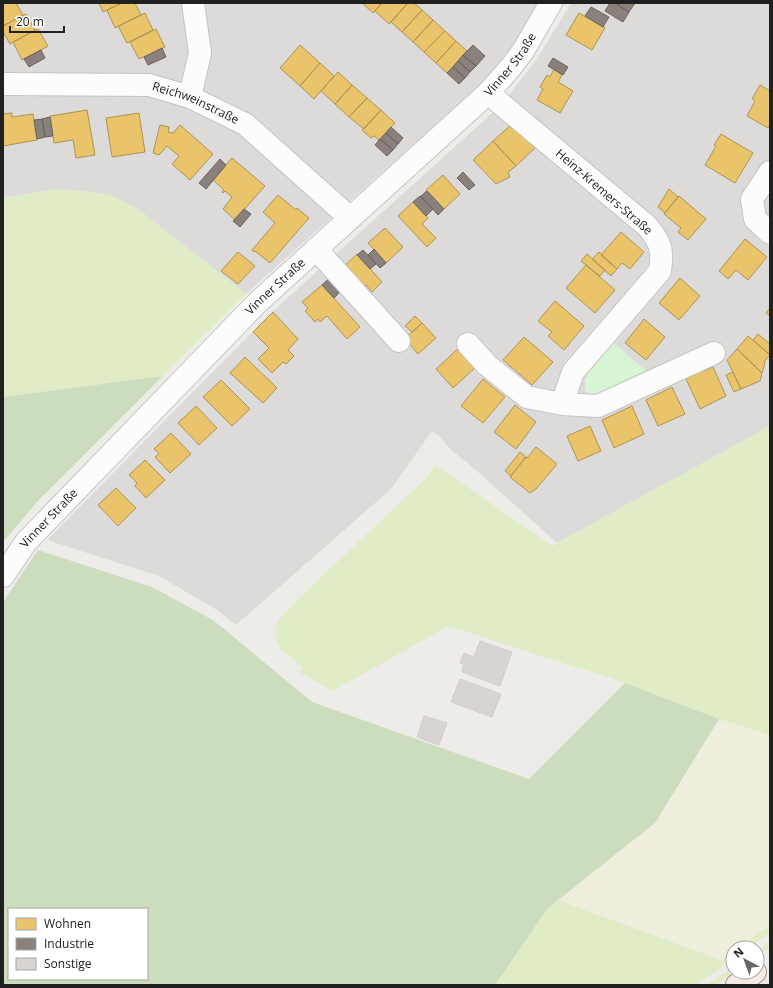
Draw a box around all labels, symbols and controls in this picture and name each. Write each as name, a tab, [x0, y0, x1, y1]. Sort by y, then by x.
scale bar	[10, 8, 64, 34]
text: 20 m	[16, 13, 44, 30]
street label: Vinner Straße	[480, 29, 540, 100]
street label: Reichweinstraße	[150, 77, 242, 128]
street label: Heinz-Kremers-Straße	[552, 145, 657, 239]
street label: Vinner Straße	[241, 254, 309, 318]
street label: Vinner Straße	[16, 484, 81, 551]
legend	[8, 908, 148, 980]
text: Wohnen	[44, 915, 91, 932]
text: Industrie	[44, 935, 94, 952]
north arrow	[725, 940, 765, 980]
text: N	[730, 943, 746, 961]
text: Sonstige	[44, 955, 92, 972]

